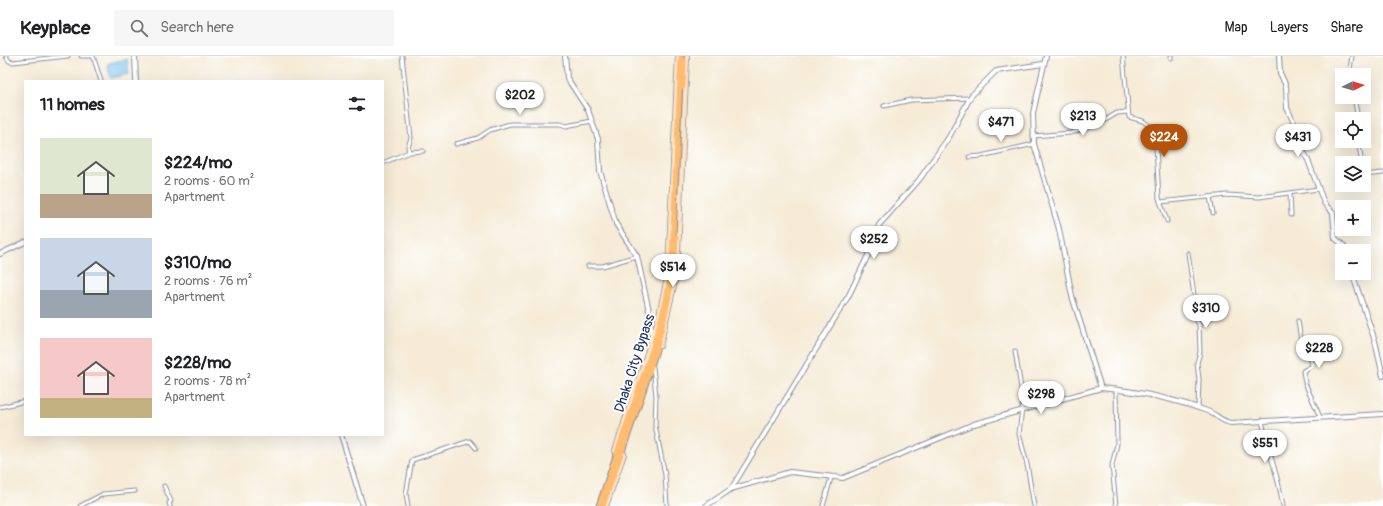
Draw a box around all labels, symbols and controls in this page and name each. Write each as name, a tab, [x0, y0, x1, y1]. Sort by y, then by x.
search box	[114, 10, 394, 46]
text: Keyplace	[20, 16, 90, 40]
icon: search	[128, 17, 150, 39]
text: Search here	[160, 18, 234, 37]
text: Map	[1225, 19, 1248, 36]
text: Layers	[1270, 19, 1308, 36]
text: Share	[1330, 19, 1363, 36]
north arrow	[1335, 68, 1371, 104]
map controls	[1335, 68, 1371, 280]
pin: $202	[496, 82, 544, 116]
text: $202	[505, 87, 535, 103]
icon: filters	[346, 93, 368, 115]
text: 11 homes	[40, 94, 105, 115]
pin: $213	[1059, 103, 1107, 137]
text: $213	[1070, 108, 1096, 124]
pin: $471	[977, 109, 1025, 143]
button: locate	[1335, 112, 1371, 148]
text: $471	[988, 114, 1014, 130]
pin: $224	[1140, 124, 1188, 158]
pin: $431	[1274, 124, 1322, 158]
text: $224	[1149, 129, 1179, 145]
text: $431	[1285, 129, 1311, 145]
text: $224/mo	[164, 152, 232, 173]
icon: home	[72, 154, 120, 202]
button: layers	[1335, 156, 1371, 192]
text: 2 rooms · 60 m²	[164, 173, 254, 189]
text: Apartment	[164, 189, 225, 205]
button: +	[1335, 200, 1371, 236]
pin: $252	[850, 226, 898, 260]
text: $252	[860, 231, 888, 247]
button: −	[1335, 244, 1371, 280]
text: $310/mo	[164, 252, 231, 273]
icon: home	[72, 254, 120, 302]
pin: $514	[649, 254, 697, 288]
text: $514	[660, 259, 686, 275]
text: 2 rooms · 76 m²	[164, 273, 252, 289]
text: Apartment	[164, 289, 225, 305]
pin: $310	[1182, 295, 1230, 329]
text: $310	[1192, 300, 1220, 316]
street label: Dhaka City Bypass	[611, 311, 659, 415]
pin: $228	[1295, 335, 1343, 369]
text: $228	[1305, 340, 1333, 356]
text: $228/mo	[164, 352, 231, 373]
icon: home	[72, 354, 120, 402]
text: 2 rooms · 78 m²	[164, 373, 251, 389]
pin: $298	[1017, 381, 1065, 415]
text: $298	[1027, 386, 1055, 402]
text: Apartment	[164, 389, 225, 405]
pin: $551	[1241, 430, 1289, 464]
text: $551	[1252, 435, 1278, 451]

